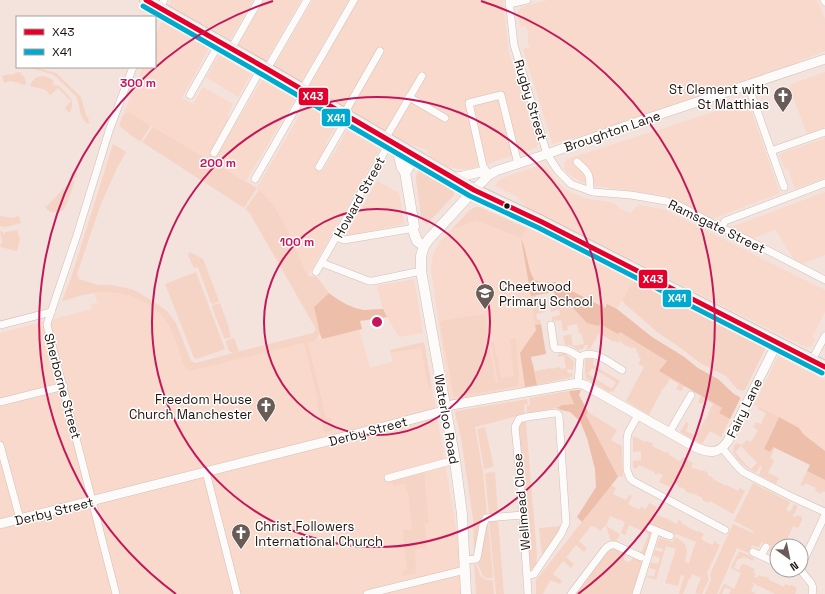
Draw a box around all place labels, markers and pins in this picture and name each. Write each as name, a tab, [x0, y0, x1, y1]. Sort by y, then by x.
place label: St Clement with St Matthias	[669, 81, 769, 113]
church icon: St Clement with St Matthias	[772, 85, 794, 113]
unlabelled marker	[502, 201, 512, 211]
place label: Cheetwood Primary School	[499, 278, 593, 310]
school or university icon: Cheetwood Primary School	[474, 282, 496, 310]
centre of rings	[370, 315, 384, 329]
place label: Freedom House Church Manchester	[129, 391, 252, 423]
church icon: Freedom House Church Manchester	[255, 395, 277, 423]
place label: Christ Followers International Church	[255, 518, 383, 550]
church icon: Christ Followers International Church	[230, 522, 252, 550]

